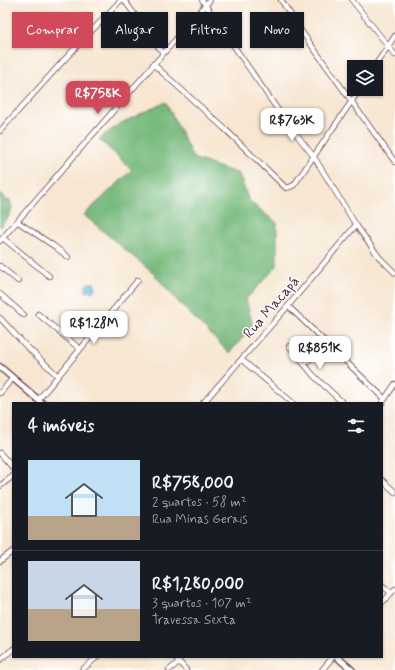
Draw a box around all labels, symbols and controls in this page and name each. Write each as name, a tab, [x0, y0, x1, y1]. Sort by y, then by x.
chip: Comprar	[12, 12, 93, 48]
chip: Alugar	[101, 12, 168, 48]
chip: Filtros	[176, 12, 242, 48]
chip: Novo	[250, 12, 304, 48]
map controls	[347, 60, 383, 96]
button: layers	[347, 60, 383, 96]
pin: R$758K	[65, 81, 131, 115]
text: R$758K	[75, 85, 121, 102]
pin: R$763K	[259, 108, 325, 142]
text: R$763K	[270, 112, 314, 129]
street label: Rua Macapá	[239, 272, 304, 343]
pin: R$1.28M	[57, 311, 131, 345]
text: R$1.28M	[70, 315, 118, 332]
pin: R$851K	[287, 336, 353, 370]
text: R$851K	[298, 340, 342, 357]
text: 4 imóveis	[28, 415, 94, 437]
icon: filters	[345, 415, 367, 437]
text: R$758,000	[152, 472, 234, 494]
icon: home	[60, 476, 108, 524]
text: 2 quartos · 58 m²	[152, 494, 247, 511]
text: Rua Minas Gerais	[152, 511, 248, 528]
text: R$1,280,000	[152, 573, 244, 595]
icon: home	[60, 577, 108, 625]
text: 3 quartos · 107 m²	[152, 595, 252, 612]
text: Travessa Sexta	[152, 612, 236, 629]

